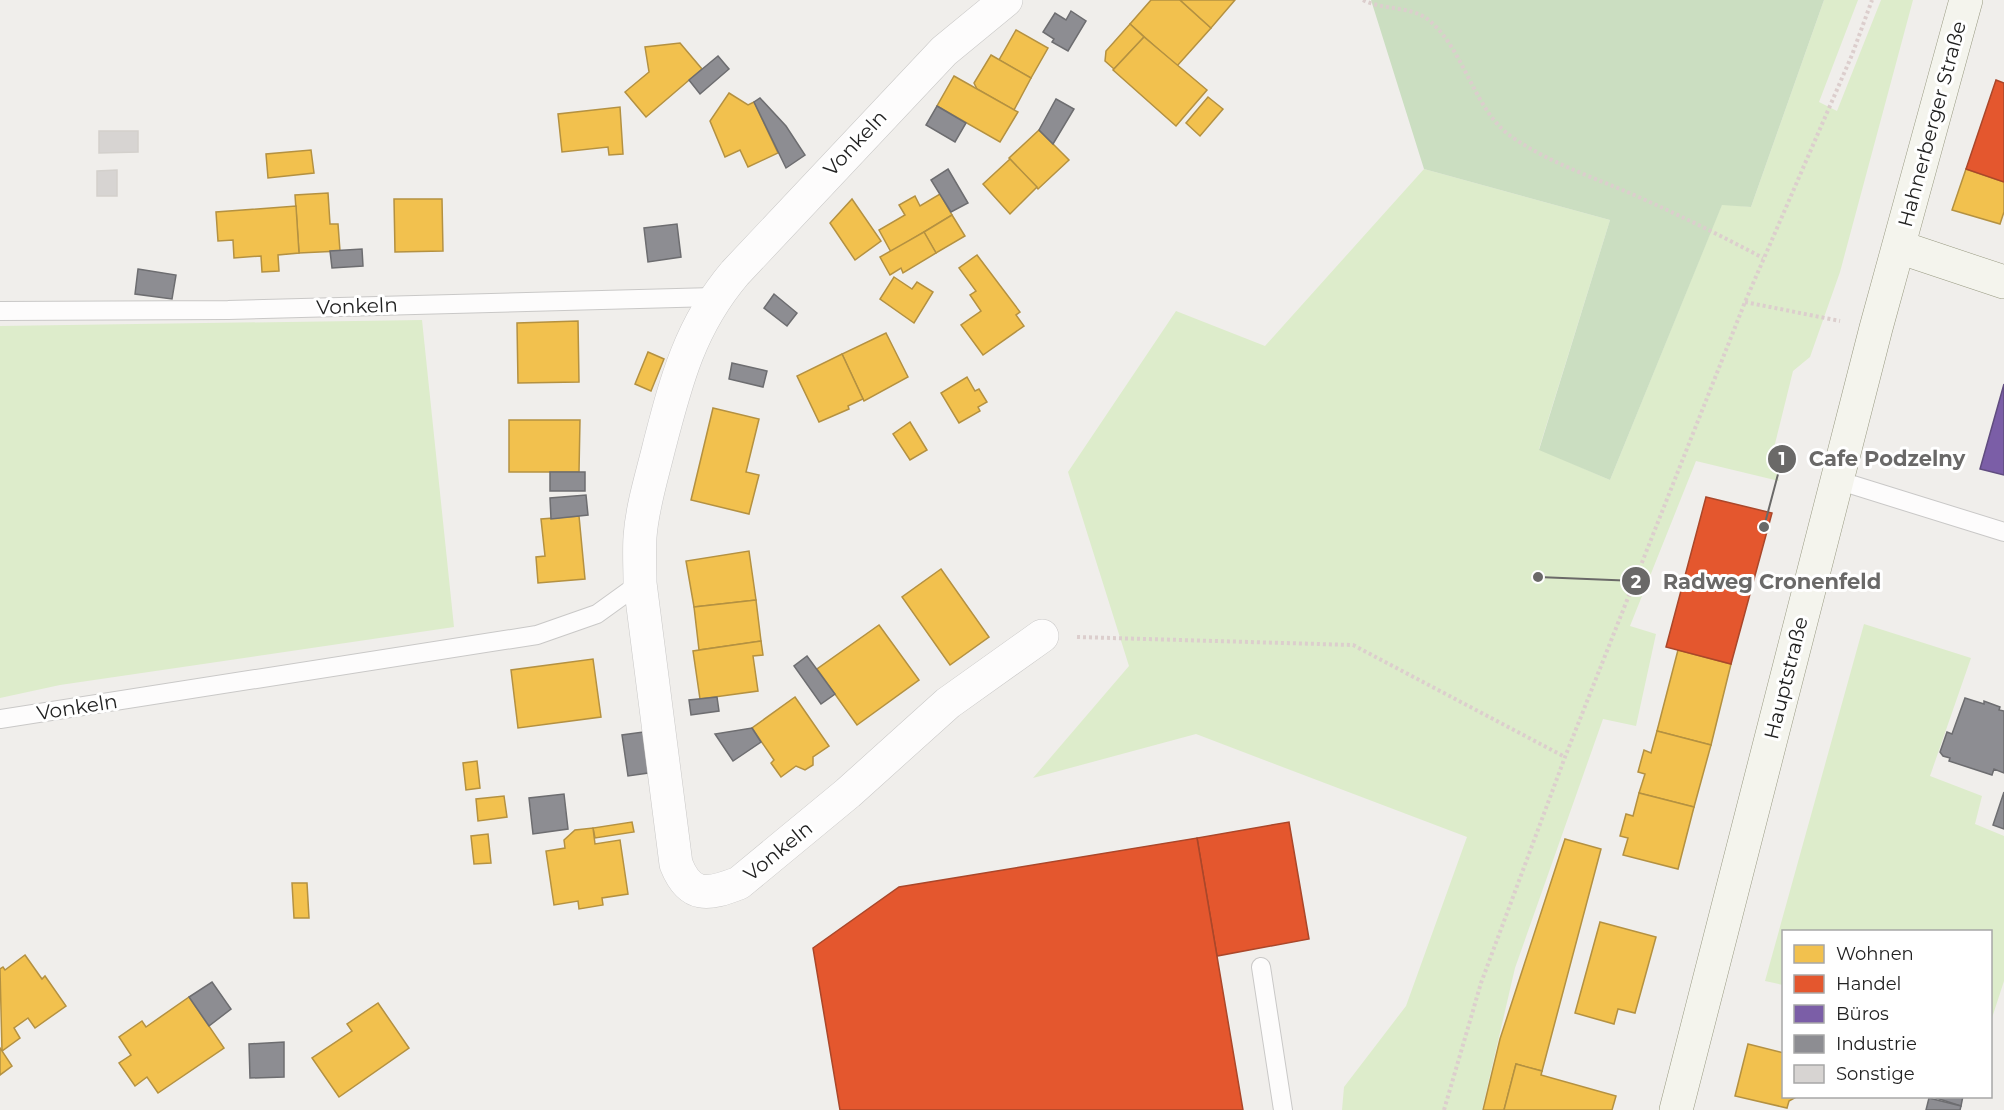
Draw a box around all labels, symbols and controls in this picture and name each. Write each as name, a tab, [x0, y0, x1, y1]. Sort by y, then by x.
street label: Hahnerberger Straße	[1893, 18, 1971, 230]
street label: Vonkeln	[818, 105, 892, 181]
street label: Vonkeln	[316, 293, 398, 319]
callout: Cafe Podzelny	[1767, 439, 1977, 478]
text: Cafe Podzelny	[1809, 446, 1966, 471]
text: 1	[1778, 448, 1786, 470]
callout: Radweg Cronenfeld	[1621, 562, 1893, 601]
text: Radweg Cronenfeld	[1663, 569, 1881, 594]
text: 2	[1631, 571, 1642, 593]
street label: Hauptstraße	[1759, 614, 1813, 742]
street label: Vonkeln	[35, 689, 119, 725]
street label: Vonkeln	[739, 816, 817, 886]
legend	[1782, 930, 1992, 1098]
text: Wohnen	[1836, 943, 1914, 965]
text: Handel	[1836, 973, 1901, 995]
text: Büros	[1836, 1003, 1889, 1025]
text: Industrie	[1836, 1033, 1917, 1055]
text: Sonstige	[1836, 1063, 1915, 1085]

